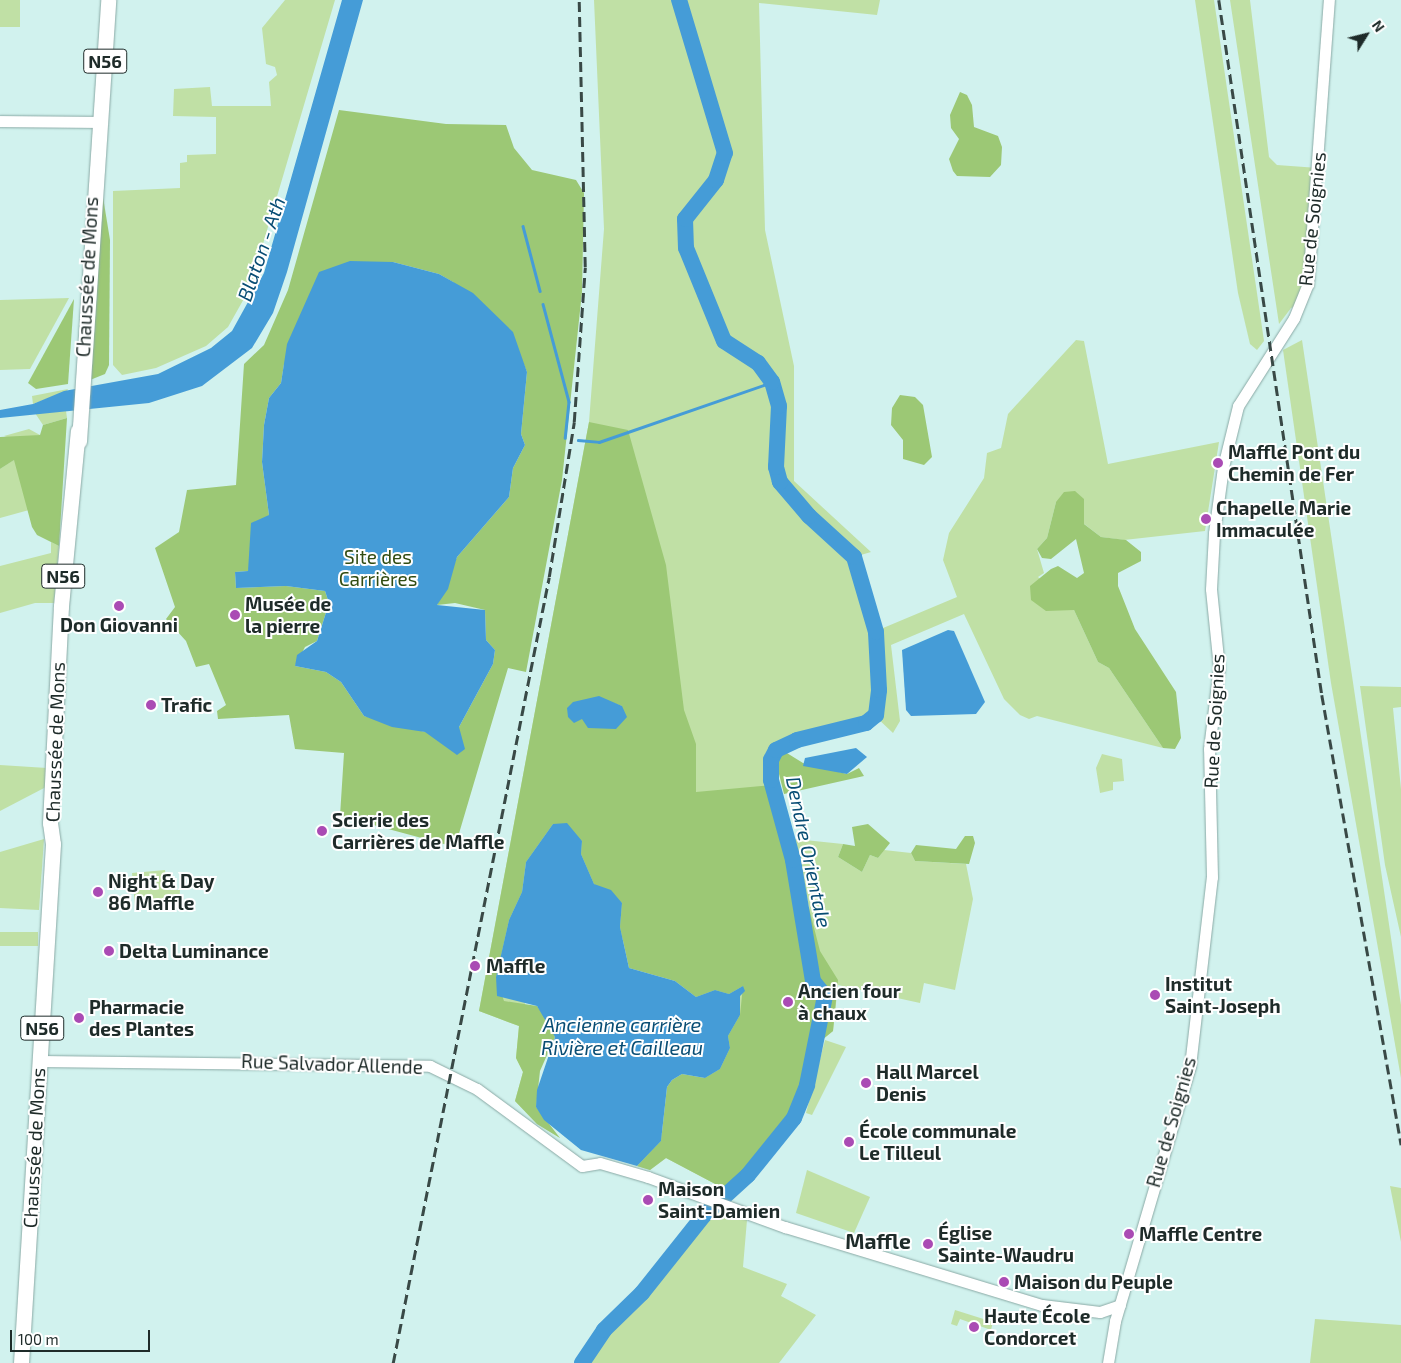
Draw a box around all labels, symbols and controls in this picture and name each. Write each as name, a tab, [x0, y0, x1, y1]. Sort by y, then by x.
north arrow	[1341, 10, 1391, 60]
text: N	[1369, 17, 1388, 35]
road number: N56	[82, 46, 128, 76]
street label: Rue de Soignies	[1294, 151, 1330, 287]
water label: Blaton - Ath	[232, 193, 290, 305]
street label: Chaussée de Mons	[71, 196, 103, 358]
place label: Maffle Pont du Chemin de Fer	[1228, 441, 1360, 485]
marker: Maffle Pont du Chemin de Fer	[1212, 457, 1224, 469]
place label: Chapelle Marie Immaculée	[1216, 497, 1351, 541]
marker: Chapelle Marie Immaculée	[1200, 513, 1212, 525]
park label: Site des Carrières	[339, 546, 417, 590]
road number: N56	[40, 560, 86, 592]
place label: Musée de la pierre	[245, 593, 331, 637]
marker: Don Giovanni	[113, 600, 125, 612]
marker: Musée de la pierre	[229, 609, 241, 621]
place label: Don Giovanni	[60, 614, 178, 636]
street label: Rue de Soignies	[1199, 653, 1229, 789]
street label: Chaussée de Mons	[41, 661, 69, 823]
place label: Trafic	[161, 694, 212, 716]
marker: Trafic	[145, 699, 157, 711]
water label: Dendre Orientale	[781, 774, 837, 930]
place label: Scierie des Carrières de Maffle	[332, 809, 505, 853]
marker: Scierie des Carrières de Maffle	[316, 825, 328, 837]
place label: Night & Day 86 Maffle	[108, 870, 214, 914]
marker: Night & Day 86 Maffle	[92, 886, 104, 898]
place label: Delta Luminance	[119, 940, 269, 962]
marker: Delta Luminance	[103, 945, 115, 957]
place label: Maffle	[486, 955, 545, 977]
marker: Maffle	[468, 959, 482, 973]
place label: Institut Saint-Joseph	[1165, 973, 1281, 1017]
place label: Ancien four à chaux	[798, 980, 901, 1024]
marker: Institut Saint-Joseph	[1149, 989, 1161, 1001]
place label: Pharmacie des Plantes	[89, 996, 194, 1040]
marker: Ancien four à chaux	[782, 996, 794, 1008]
road number: N56	[20, 1012, 64, 1044]
marker: Pharmacie des Plantes	[73, 1012, 85, 1024]
water label: Ancienne carrière Rivière et Cailleau	[541, 1013, 703, 1060]
street label: Rue Salvador Allende	[240, 1049, 424, 1079]
street label: Rue de Soignies	[1141, 1054, 1201, 1190]
place label: Hall Marcel Denis	[876, 1061, 979, 1105]
street label: Chaussée de Mons	[18, 1067, 50, 1229]
marker: Hall Marcel Denis	[860, 1077, 872, 1089]
place label: École communale Le Tilleul	[859, 1120, 1016, 1164]
marker: École communale Le Tilleul	[843, 1136, 855, 1148]
place label: Maison Saint-Damien	[658, 1178, 780, 1222]
marker: Maison Saint-Damien	[642, 1194, 654, 1206]
place label: Église Sainte-Waudru	[938, 1222, 1074, 1266]
place label: Maffle Centre	[1139, 1223, 1262, 1245]
district label: Maffle	[845, 1228, 911, 1254]
marker: Maffle Centre	[1123, 1228, 1135, 1240]
marker: Église Sainte-Waudru	[922, 1238, 934, 1250]
place label: Maison du Peuple	[1014, 1271, 1173, 1293]
marker: Maison du Peuple	[998, 1276, 1010, 1288]
place label: Haute École Condorcet	[984, 1305, 1090, 1349]
scale bar	[12, 1320, 152, 1352]
marker: Haute École Condorcet	[968, 1321, 980, 1333]
text: 100 m	[18, 1330, 59, 1348]

